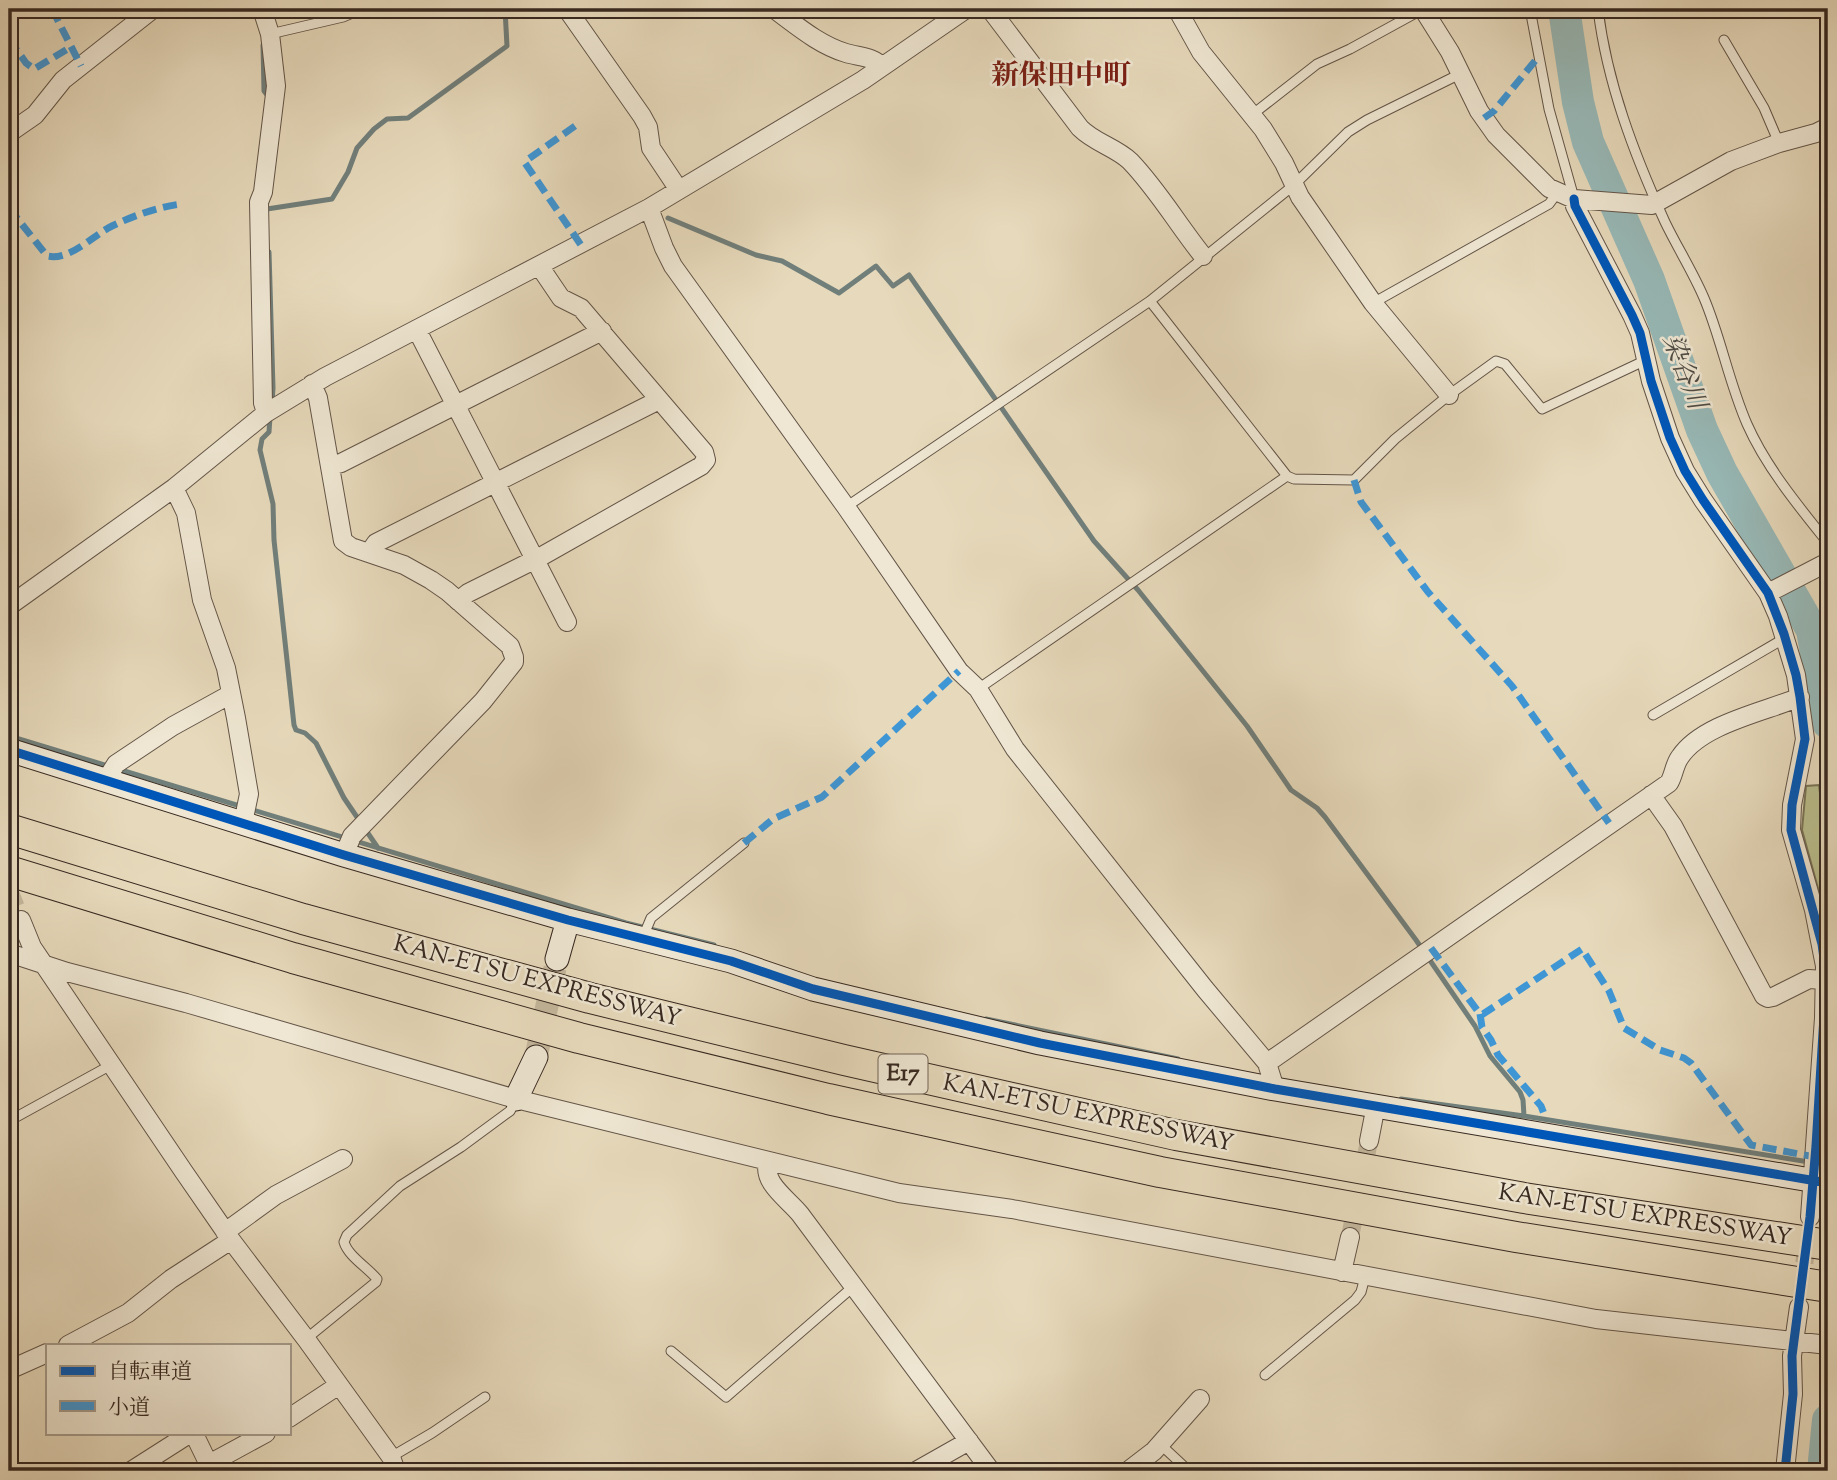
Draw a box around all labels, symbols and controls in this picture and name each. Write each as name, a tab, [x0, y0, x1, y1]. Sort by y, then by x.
district label: 新保田中町	[991, 57, 1131, 97]
water label: 染谷川	[1652, 329, 1715, 418]
street label: KAN-ETSU EXPRESSWAY	[389, 927, 685, 1037]
road number: E17	[878, 1054, 928, 1093]
street label: KAN-ETSU EXPRESSWAY	[939, 1067, 1237, 1161]
street label: KAN-ETSU EXPRESSWAY	[1496, 1176, 1794, 1256]
legend	[46, 1344, 290, 1434]
text: 自転車道	[108, 1358, 192, 1388]
text: 小道	[108, 1394, 150, 1424]

